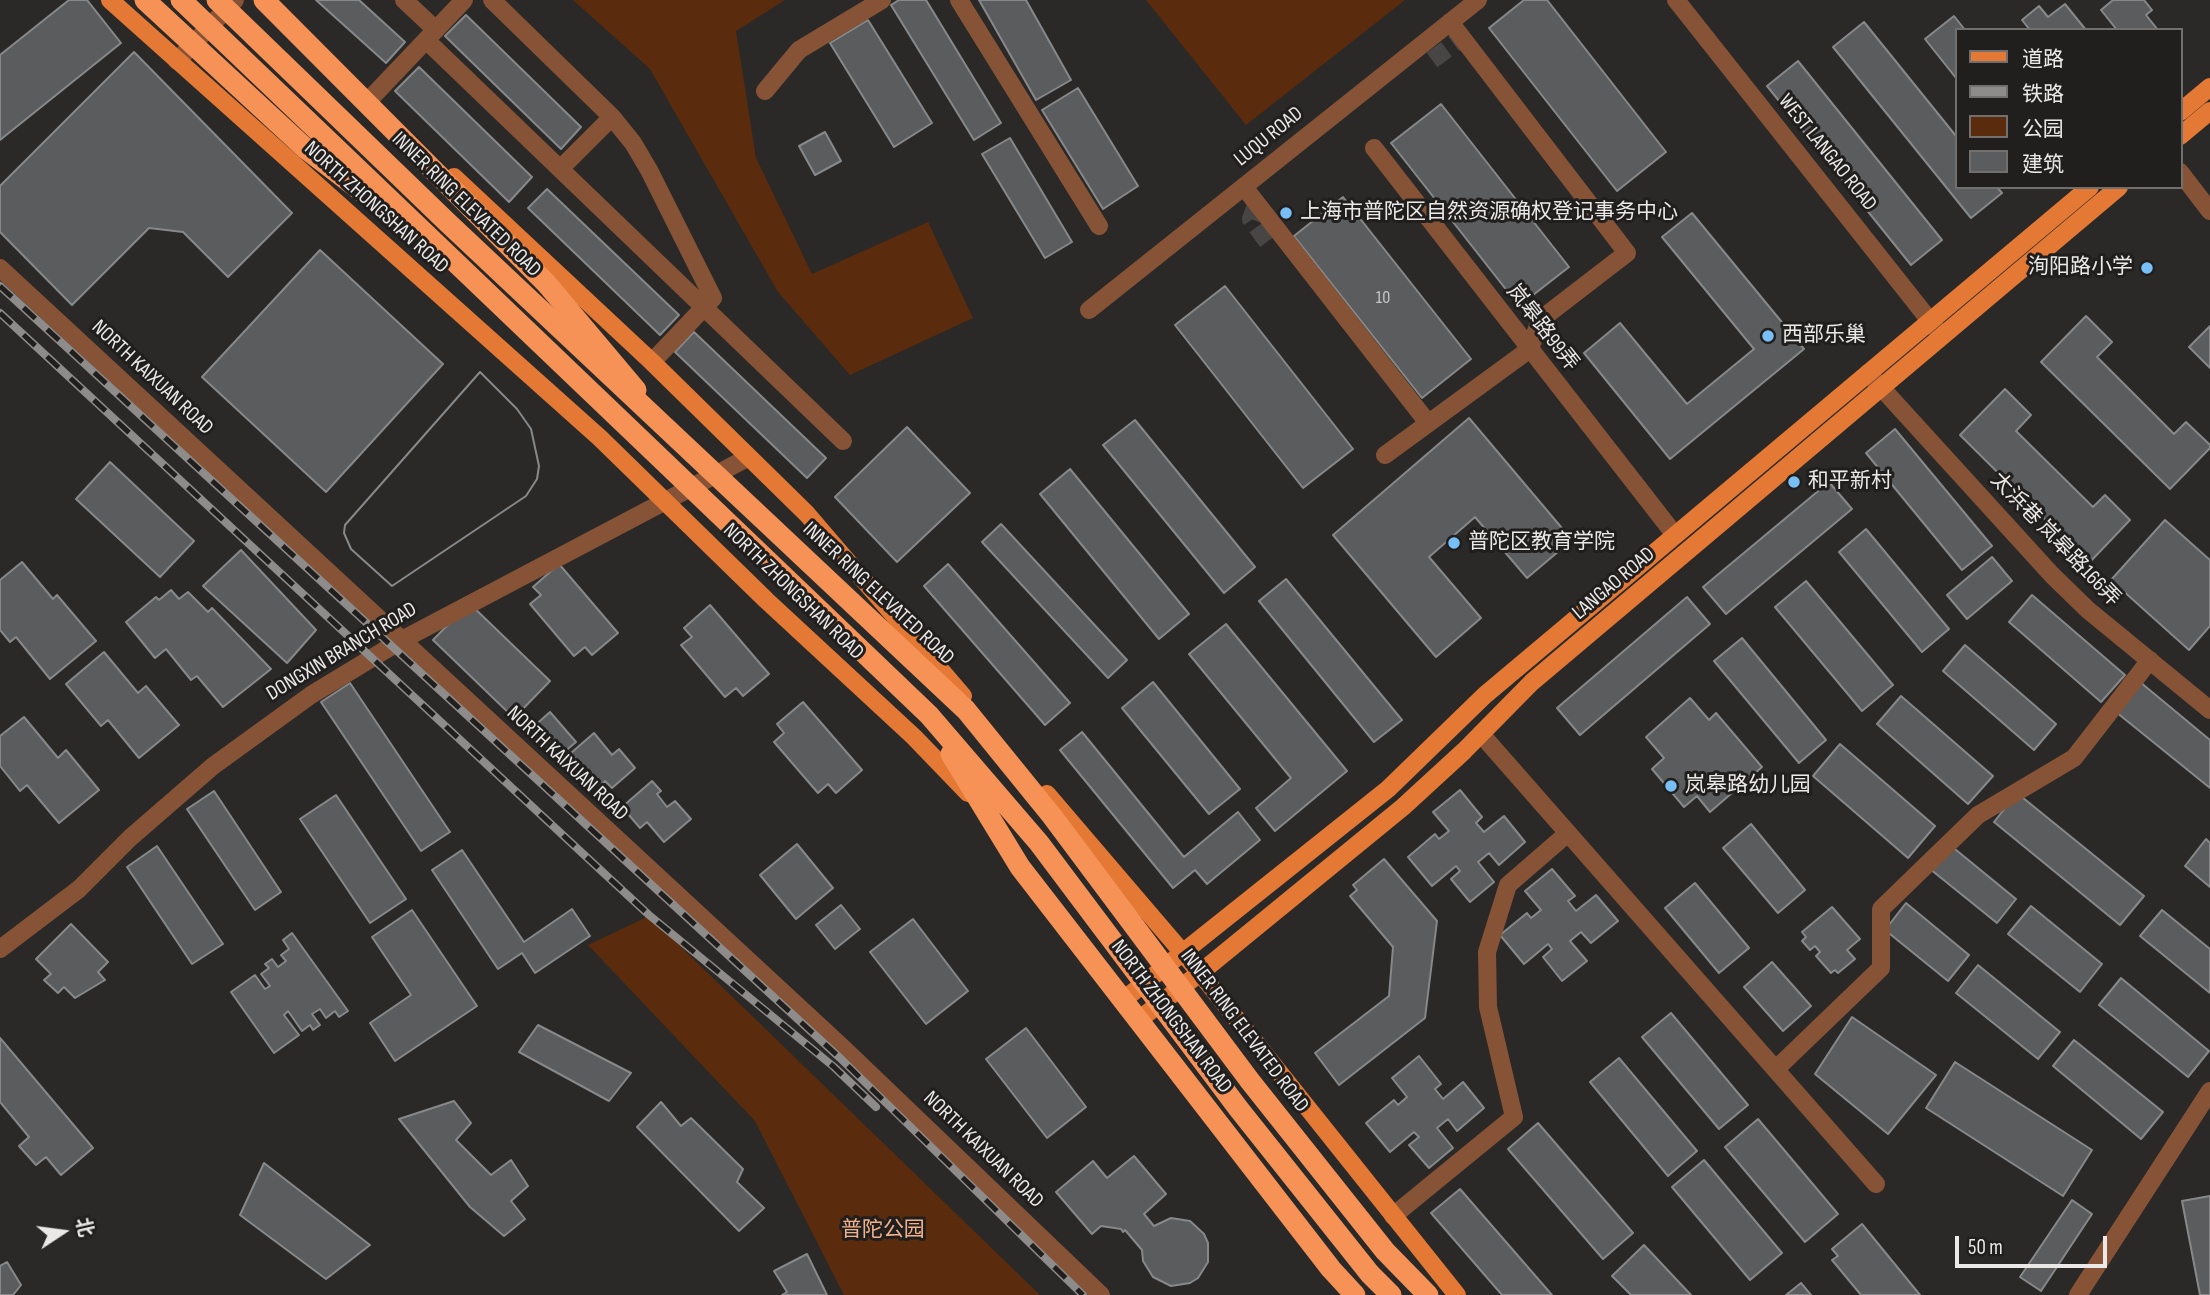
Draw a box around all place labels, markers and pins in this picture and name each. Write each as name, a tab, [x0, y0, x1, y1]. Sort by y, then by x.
place label: 上海市普陀区自然资源确权登记事务中心	[1300, 200, 1678, 226]
marker: 上海市普陀区自然资源确权登记事务中心	[1278, 205, 1294, 221]
place label: 洵阳路小学	[2028, 255, 2133, 281]
marker: 洵阳路小学	[2139, 260, 2155, 276]
place label: 西部乐巢	[1782, 323, 1866, 349]
marker: 西部乐巢	[1760, 328, 1776, 344]
place label: 和平新村	[1808, 469, 1892, 495]
marker: 和平新村	[1786, 474, 1802, 490]
place label: 普陀区教育学院	[1468, 530, 1615, 556]
marker: 普陀区教育学院	[1446, 535, 1462, 551]
place label: 岚皋路幼儿园	[1685, 773, 1811, 799]
marker: 岚皋路幼儿园	[1663, 778, 1679, 794]

